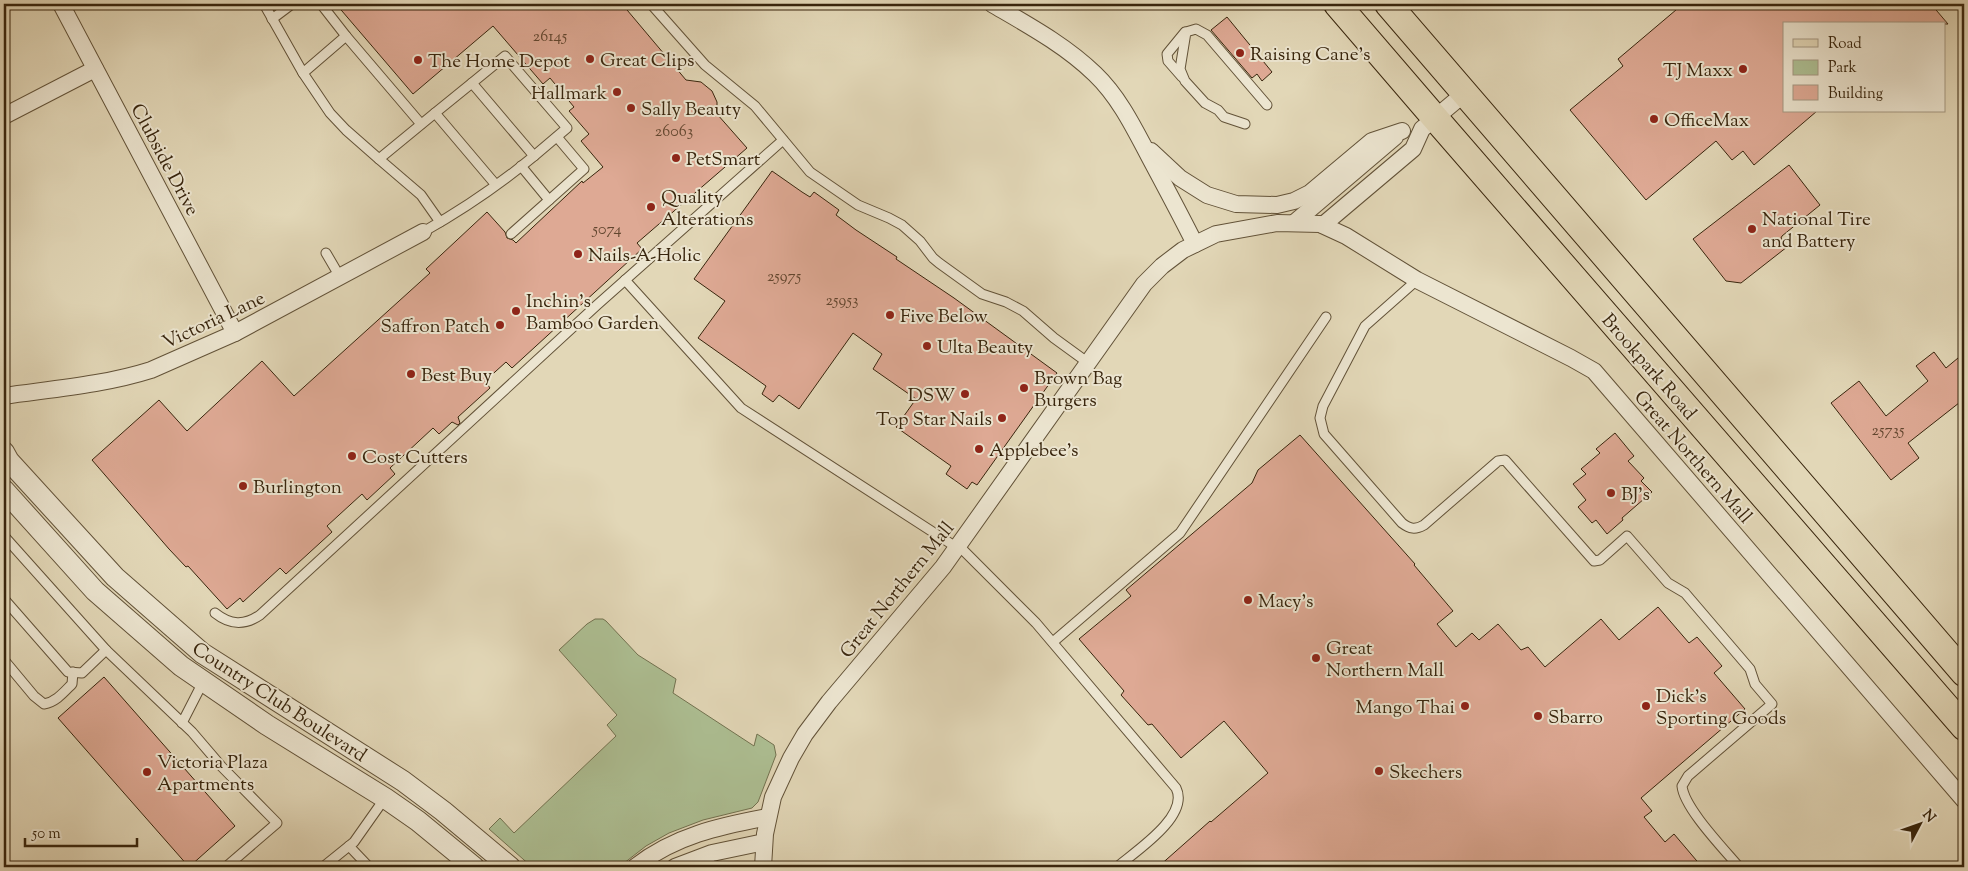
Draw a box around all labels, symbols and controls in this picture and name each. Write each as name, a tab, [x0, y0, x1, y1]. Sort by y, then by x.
legend	[1783, 22, 1946, 112]
house number: 26145	[533, 26, 568, 49]
text: Road	[1828, 34, 1862, 55]
place label: Raising Cane's	[1250, 42, 1370, 69]
marker: Raising Cane's	[1234, 47, 1246, 59]
place label: Great Clips	[600, 48, 695, 75]
place label: The Home Depot	[428, 49, 571, 76]
marker: Great Clips	[584, 53, 596, 65]
marker: The Home Depot	[412, 54, 424, 66]
place label: TJ Maxx	[1663, 58, 1733, 85]
text: Park	[1828, 58, 1857, 79]
marker: TJ Maxx	[1737, 63, 1749, 75]
place label: Hallmark	[531, 81, 608, 108]
text: Building	[1828, 84, 1883, 105]
marker: Hallmark	[611, 86, 623, 98]
place label: Sally Beauty	[641, 97, 742, 124]
street label: Clubside Drive	[123, 99, 205, 221]
marker: Sally Beauty	[625, 102, 637, 114]
place label: OfficeMax	[1664, 108, 1749, 135]
marker: OfficeMax	[1648, 113, 1660, 125]
house number: 26063	[655, 121, 693, 144]
place label: PetSmart	[686, 147, 761, 174]
marker: PetSmart	[670, 152, 682, 164]
place label: Quality Alterations	[661, 185, 753, 234]
marker: Quality Alterations	[645, 201, 657, 213]
place label: National Tire and Battery	[1762, 207, 1871, 256]
house number: 5074	[592, 219, 621, 242]
marker: National Tire and Battery	[1746, 223, 1758, 235]
place label: Nails-A-Holic	[588, 243, 701, 270]
marker: Nails-A-Holic	[572, 248, 584, 260]
house number: 25975	[767, 266, 802, 289]
street label: Victoria Lane	[158, 286, 270, 357]
place label: Inchin's Bamboo Garden	[526, 289, 659, 338]
house number: 25953	[826, 290, 858, 313]
place label: Five Below	[900, 304, 988, 331]
marker: Inchin's Bamboo Garden	[510, 305, 522, 317]
marker: Five Below	[884, 309, 896, 321]
street label: Brookpark Road	[1594, 309, 1702, 427]
place label: Saffron Patch	[380, 314, 490, 341]
marker: Saffron Patch	[494, 319, 506, 331]
place label: Ulta Beauty	[937, 335, 1034, 362]
marker: Ulta Beauty	[921, 340, 933, 352]
place label: Best Buy	[421, 363, 493, 390]
place label: Brown Bag Burgers	[1034, 366, 1122, 415]
marker: Best Buy	[405, 368, 417, 380]
marker: Brown Bag Burgers	[1018, 382, 1030, 394]
place label: DSW	[908, 383, 955, 410]
street label: Great Northern Mall	[1627, 385, 1758, 530]
marker: DSW	[959, 388, 971, 400]
place label: Top Star Nails	[876, 407, 992, 434]
marker: Top Star Nails	[996, 412, 1008, 424]
house number: 25735	[1872, 420, 1905, 443]
place label: Applebee's	[989, 438, 1079, 465]
marker: Applebee's	[973, 443, 985, 455]
place label: Cost Cutters	[362, 445, 468, 472]
marker: Cost Cutters	[346, 450, 358, 462]
place label: Burlington	[253, 475, 342, 502]
marker: Burlington	[237, 480, 249, 492]
place label: BJ's	[1621, 482, 1650, 509]
marker: BJ's	[1605, 487, 1617, 499]
street label: Great Northern Mall	[834, 517, 961, 665]
place label: Macy's	[1258, 589, 1313, 616]
marker: Macy's	[1242, 594, 1254, 606]
street label: Country Club Boulevard	[186, 636, 371, 770]
place label: Great Northern Mall	[1326, 636, 1444, 685]
marker: Great Northern Mall	[1310, 652, 1322, 664]
place label: Dick's Sporting Goods	[1656, 684, 1786, 733]
place label: Mango Thai	[1355, 695, 1455, 722]
marker: Mango Thai	[1459, 700, 1471, 712]
marker: Dick's Sporting Goods	[1640, 700, 1652, 712]
place label: Sbarro	[1548, 705, 1603, 732]
marker: Sbarro	[1532, 710, 1544, 722]
place label: Victoria Plaza Apartments	[157, 750, 268, 799]
place label: Skechers	[1389, 760, 1462, 787]
marker: Skechers	[1373, 765, 1385, 777]
marker: Victoria Plaza Apartments	[141, 766, 153, 778]
north arrow	[1896, 798, 1946, 848]
text: N	[1917, 806, 1940, 828]
scale bar	[25, 816, 138, 848]
text: 50 m	[31, 824, 61, 845]

